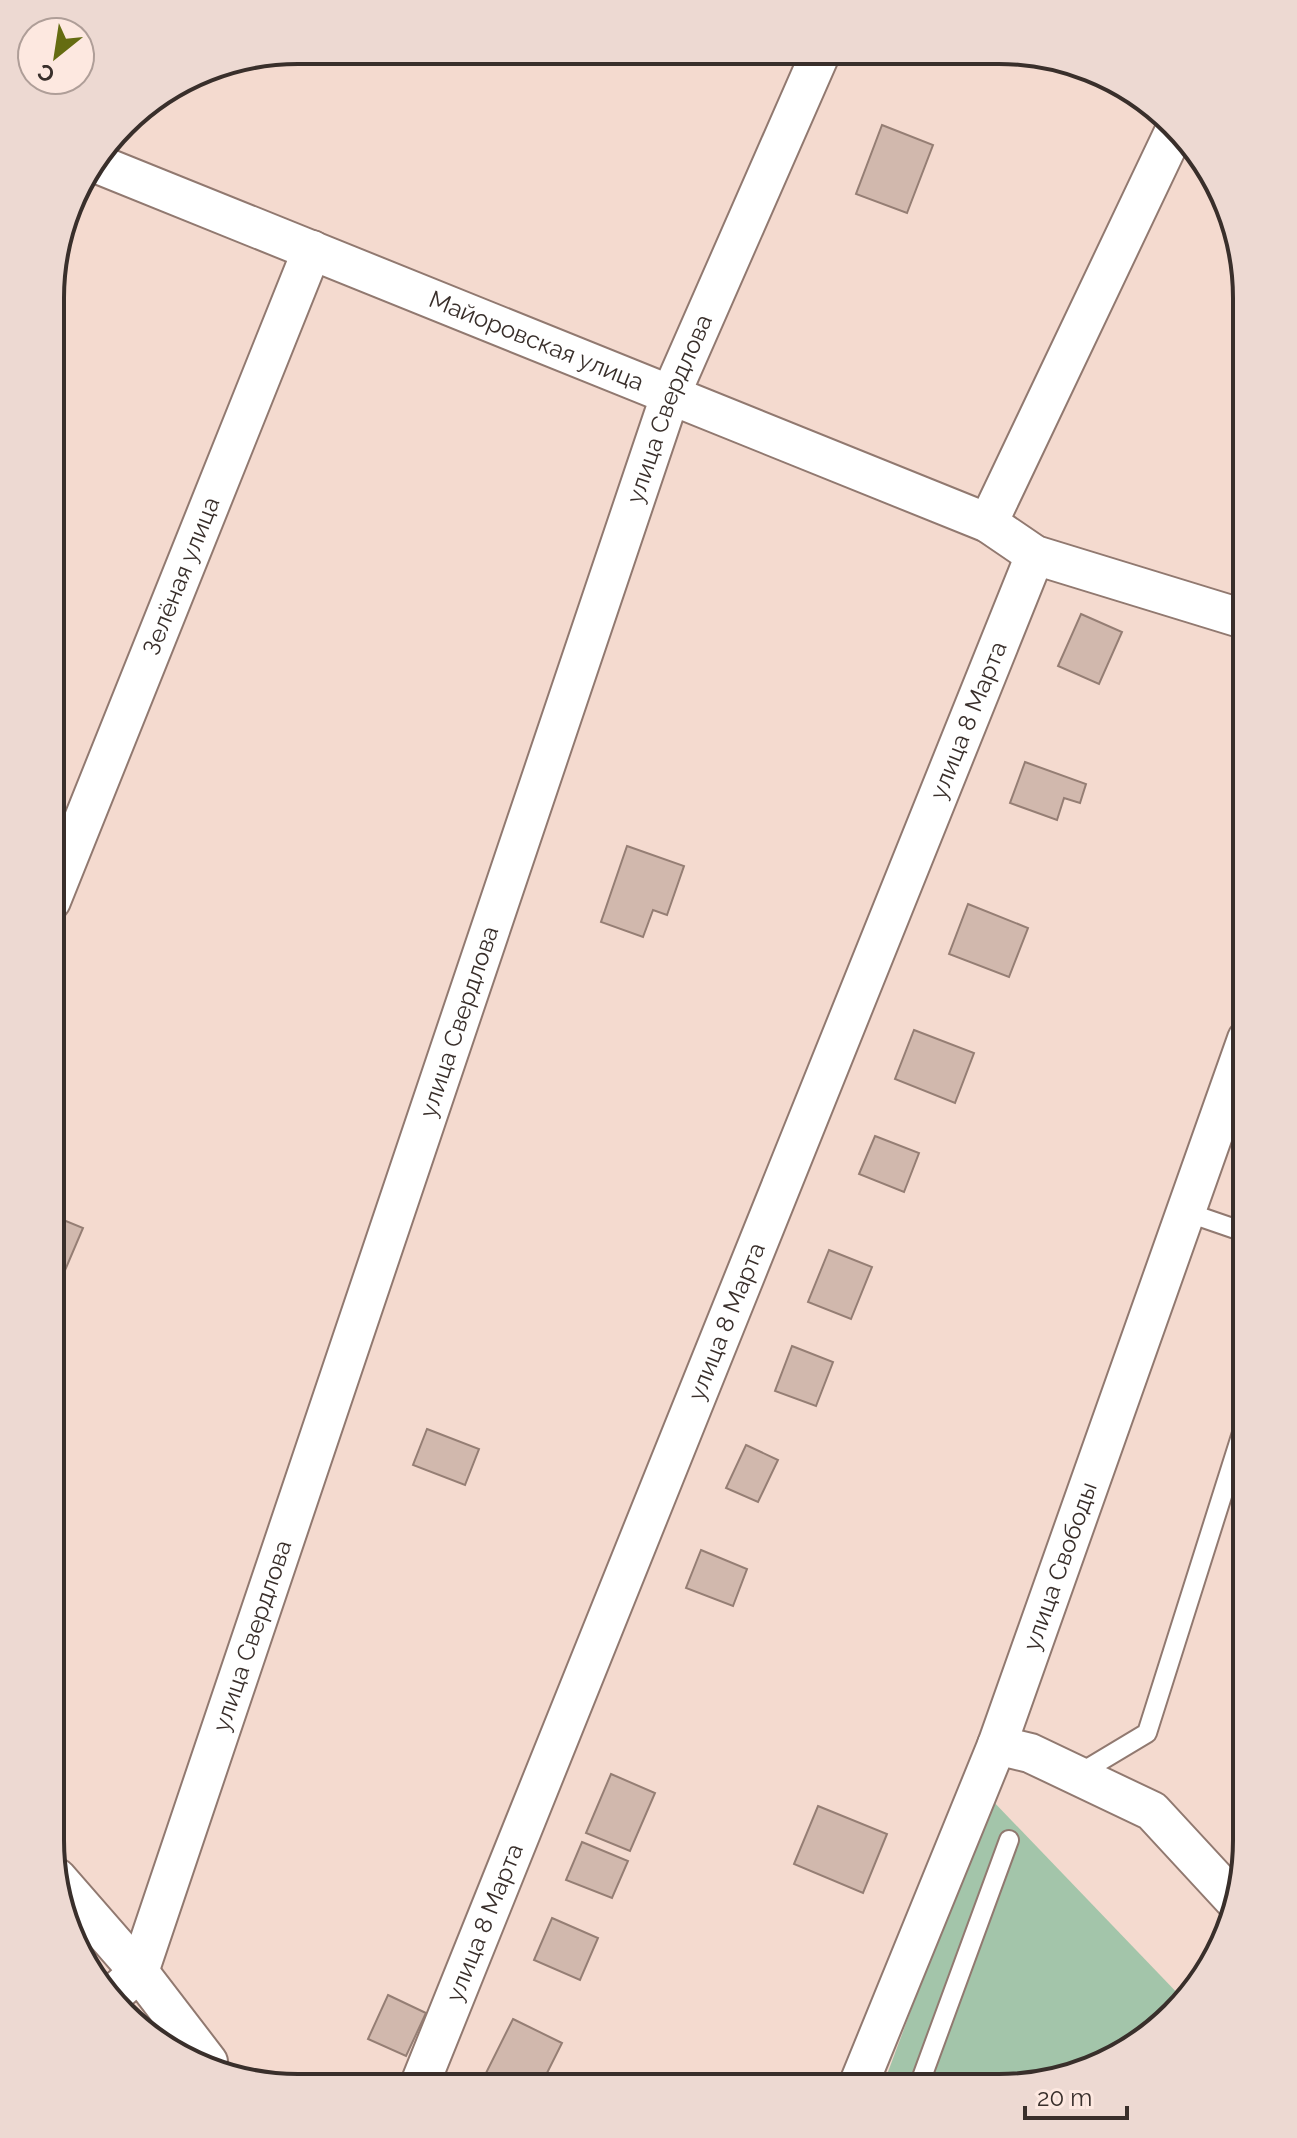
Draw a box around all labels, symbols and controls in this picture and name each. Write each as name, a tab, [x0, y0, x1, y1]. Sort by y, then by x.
north arrow	[16, 16, 96, 96]
text: С	[33, 58, 59, 88]
street label: Майоровская улица	[425, 284, 648, 397]
street label: улица Свердлова	[620, 310, 718, 507]
street label: Зелёная улица	[136, 493, 225, 659]
street label: улица 8 Марта	[923, 637, 1013, 803]
street label: улица Свердлова	[413, 922, 504, 1121]
street label: улица 8 Марта	[681, 1238, 771, 1405]
street label: улица Свободы	[1017, 1478, 1103, 1654]
street label: улица Свердлова	[206, 1536, 297, 1735]
street label: улица 8 Марта	[439, 1839, 529, 2006]
scale bar	[1025, 2070, 1127, 2120]
text: 20 m	[1037, 2083, 1092, 2112]

